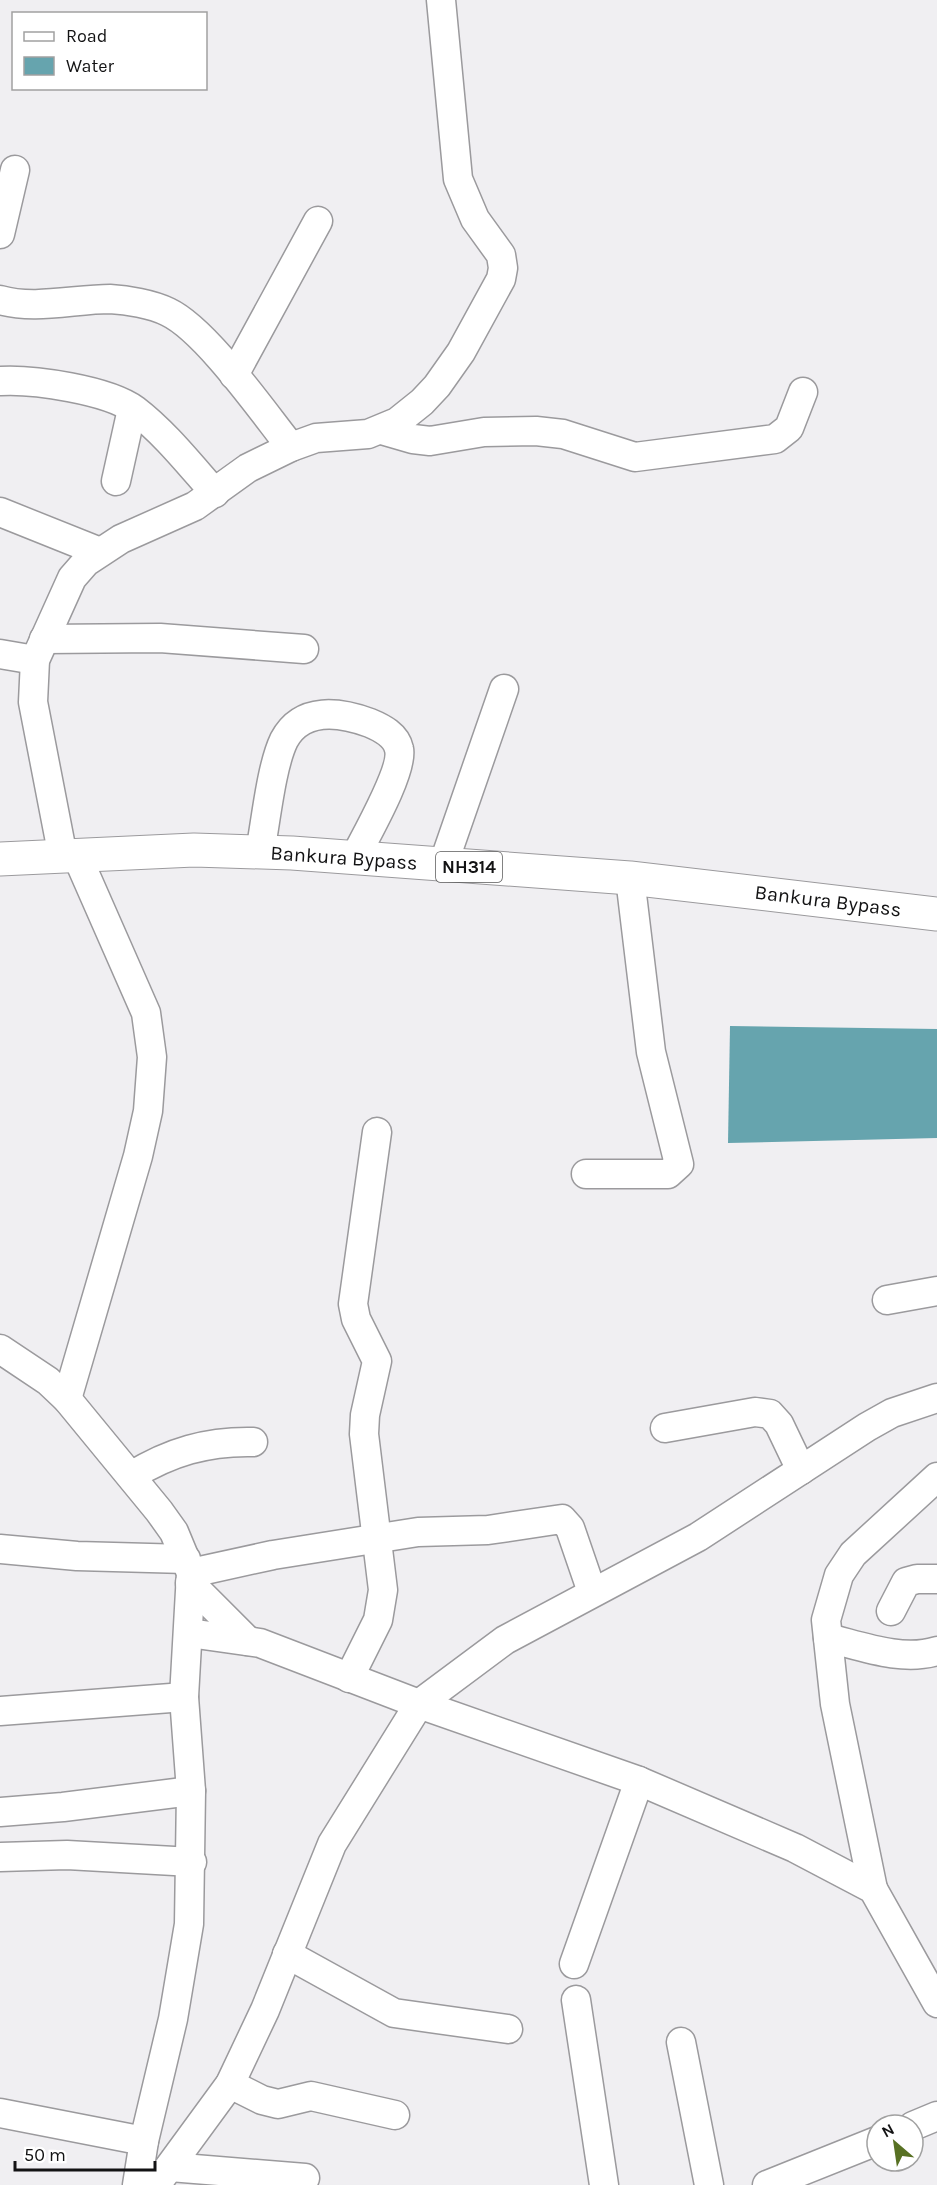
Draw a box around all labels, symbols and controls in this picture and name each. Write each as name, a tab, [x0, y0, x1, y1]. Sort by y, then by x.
legend	[12, 12, 207, 90]
text: Road	[66, 25, 107, 47]
text: Water	[66, 55, 114, 77]
street label: Bankura Bypass	[270, 841, 418, 875]
road number: NH314	[436, 852, 502, 882]
street label: Bankura Bypass	[753, 881, 903, 921]
north arrow	[865, 2113, 925, 2173]
text: N	[878, 2119, 898, 2141]
scale bar	[15, 2134, 154, 2172]
text: 50 m	[24, 2144, 66, 2166]

